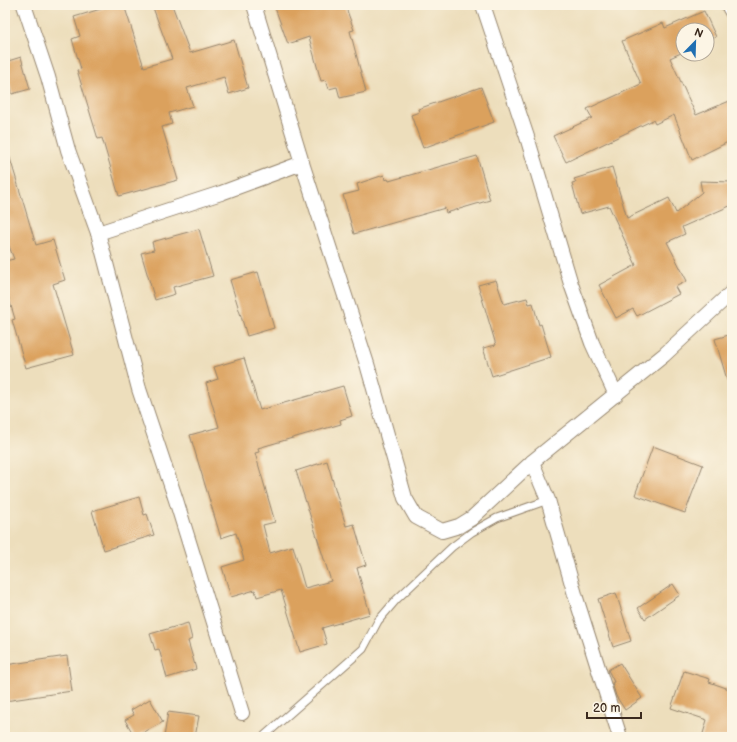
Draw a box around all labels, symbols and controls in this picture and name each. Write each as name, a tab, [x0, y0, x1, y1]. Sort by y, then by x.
north arrow	[675, 22, 715, 62]
text: N	[692, 26, 705, 41]
scale bar	[587, 694, 641, 720]
text: 20 m	[593, 701, 620, 716]

